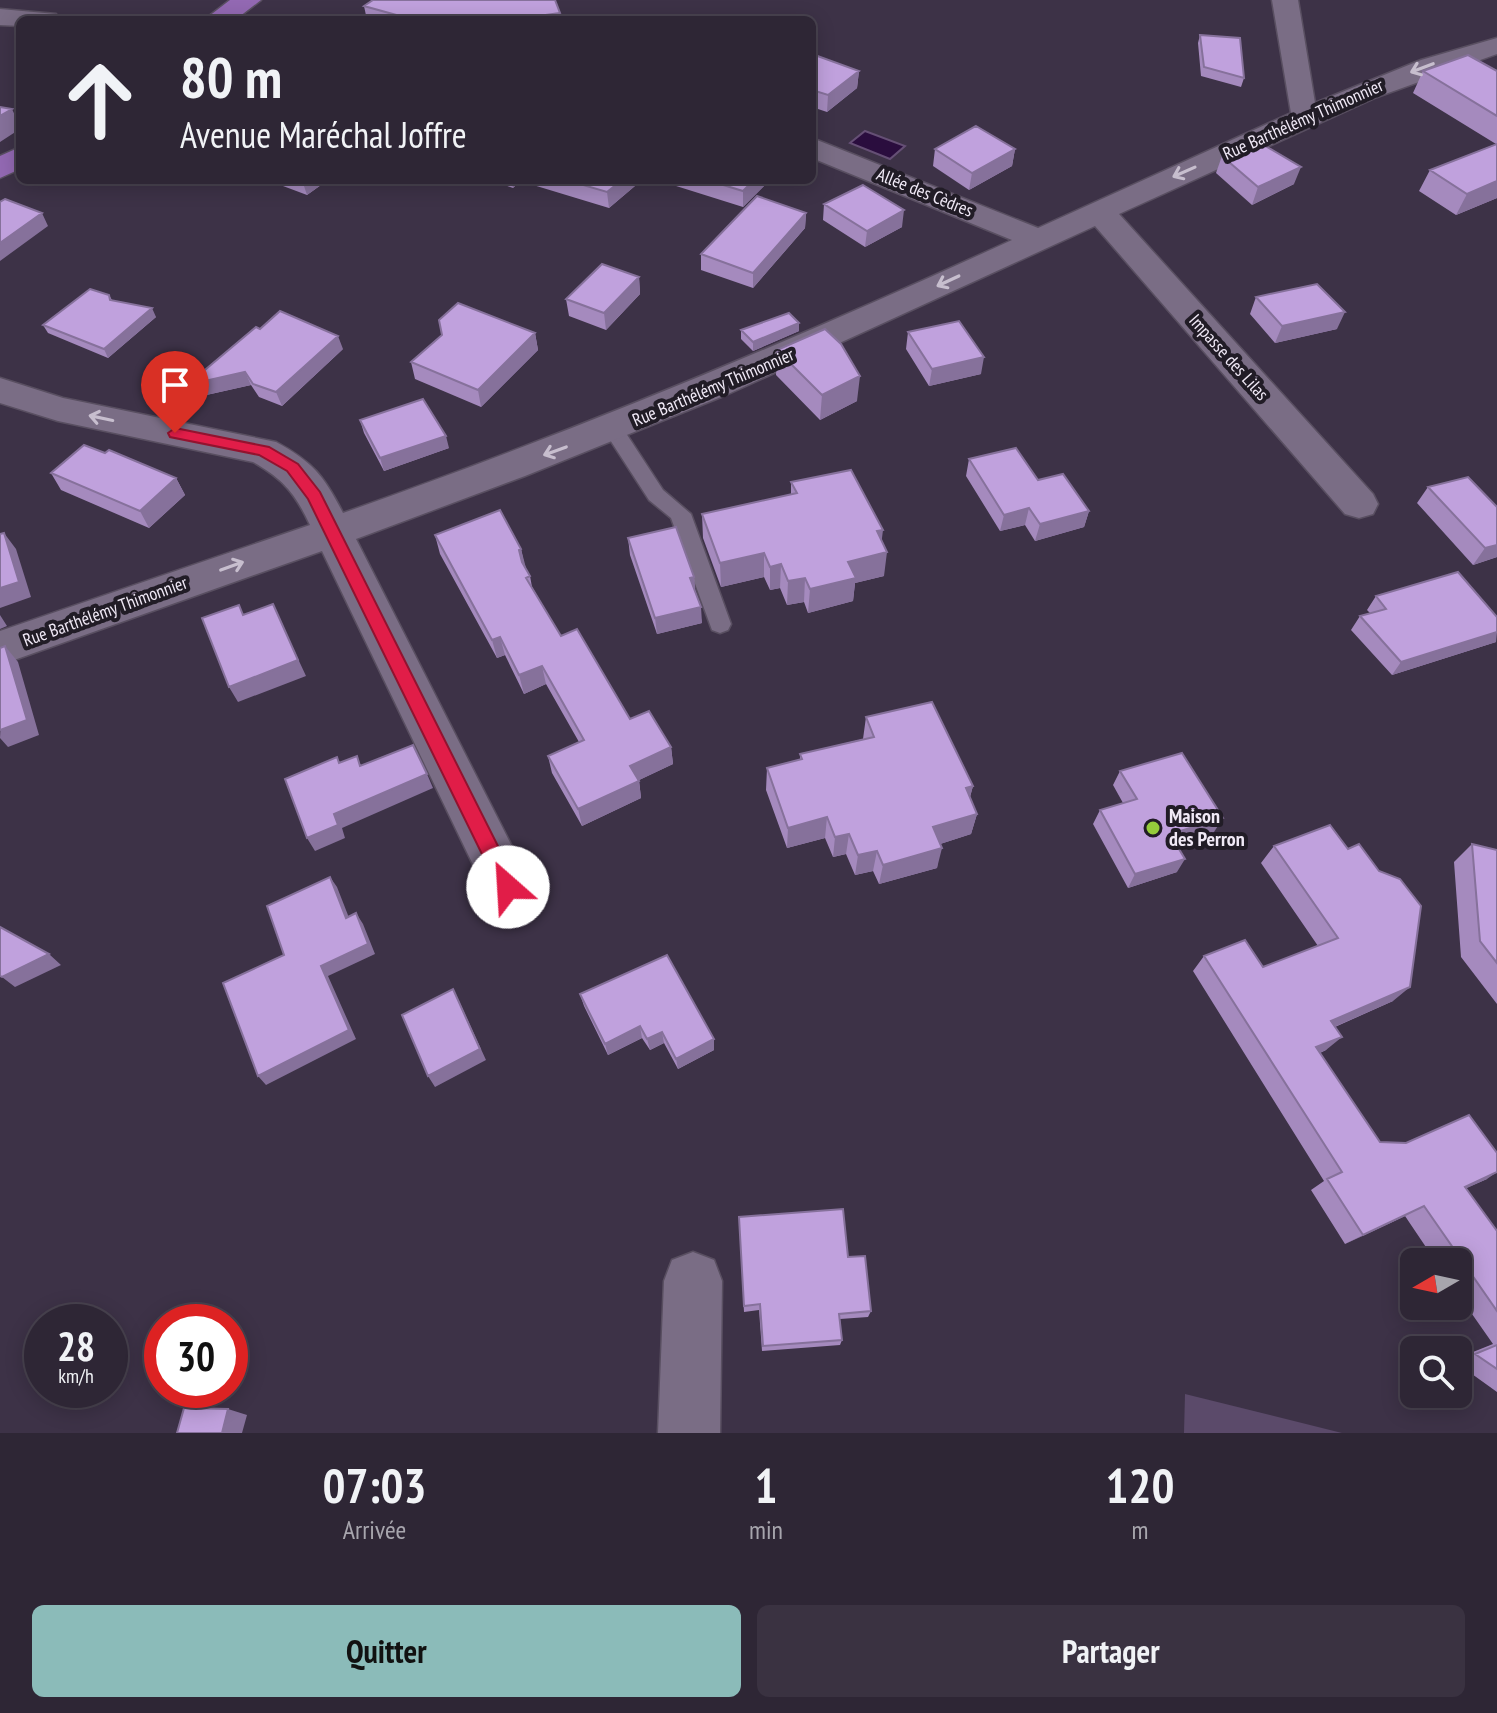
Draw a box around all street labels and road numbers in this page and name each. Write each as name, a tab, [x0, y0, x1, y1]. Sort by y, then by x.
street label: Rue Barthélémy Thimonnier	[1219, 73, 1387, 165]
street label: Allée des Cèdres	[873, 162, 977, 222]
street label: Impasse des Lilas	[1184, 309, 1274, 405]
street label: Rue Barthélémy Thimonnier	[629, 343, 797, 431]
street label: Rue Barthélémy Thimonnier	[20, 571, 190, 651]

